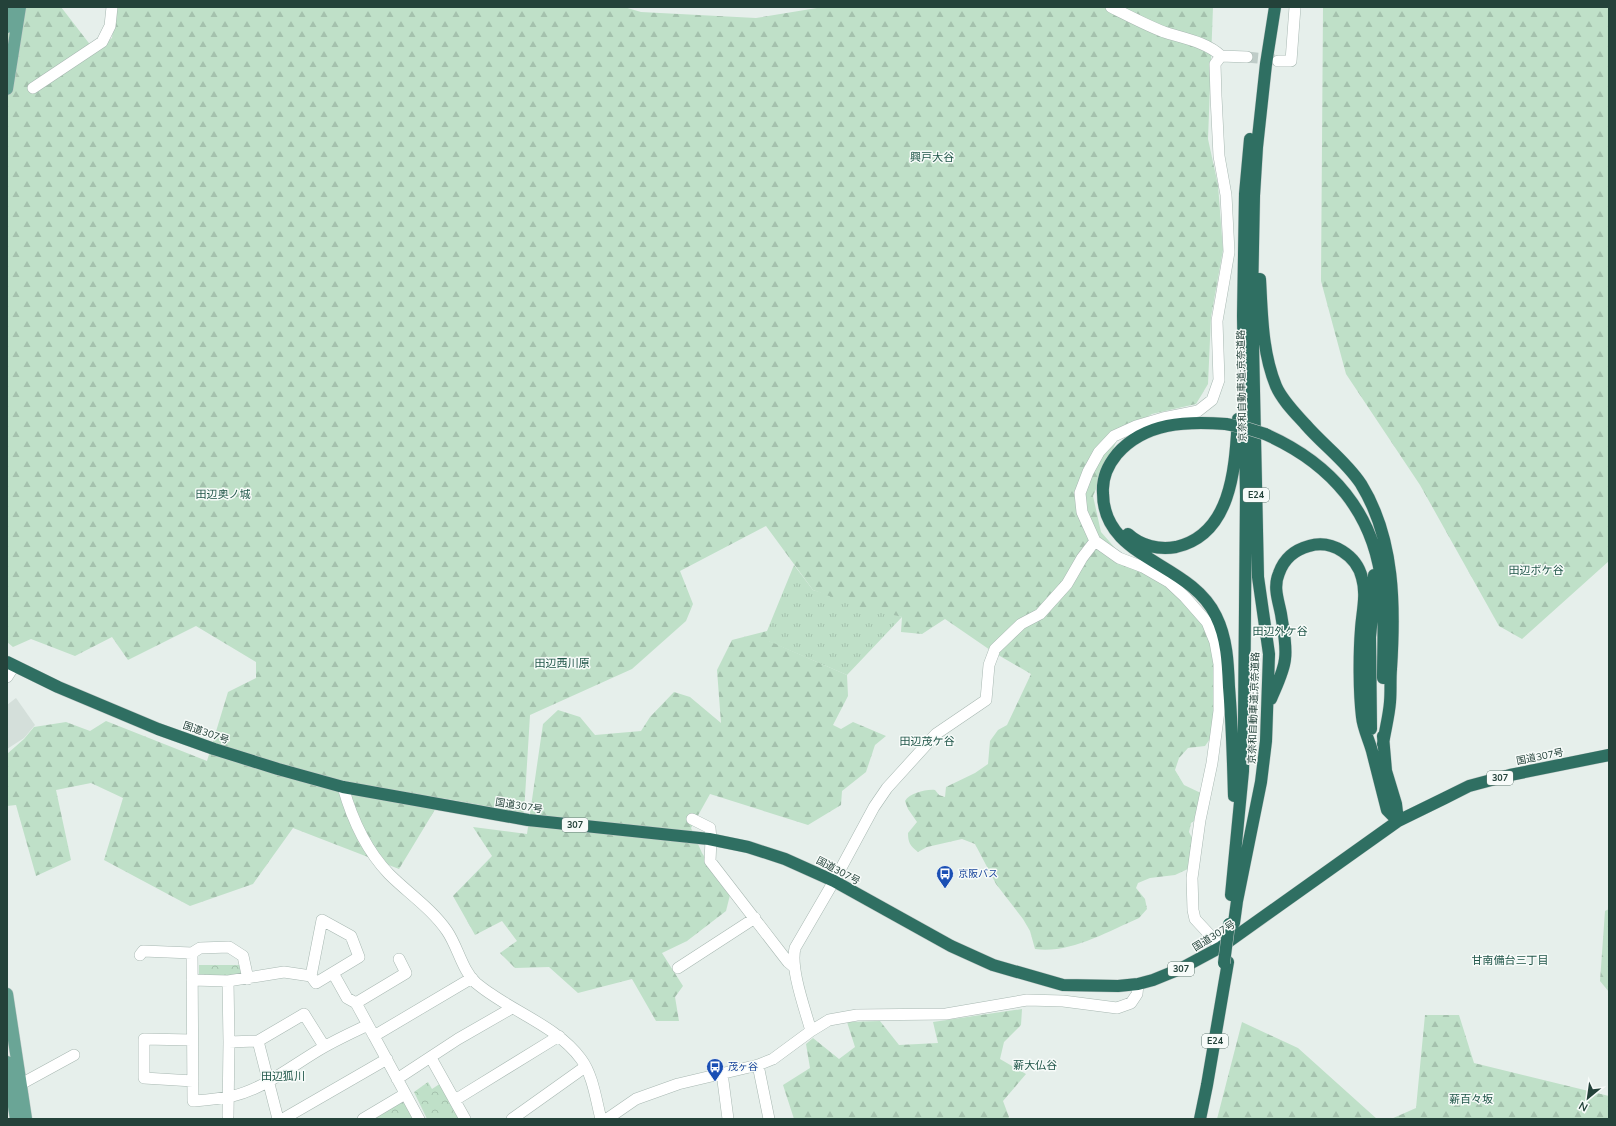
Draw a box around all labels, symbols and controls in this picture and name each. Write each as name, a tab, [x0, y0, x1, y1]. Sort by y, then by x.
district label: 興戸大谷	[910, 150, 954, 165]
street label: 京奈和自動車道;京奈道路	[1234, 330, 1250, 442]
district label: 田辺奥ノ城	[196, 487, 251, 502]
road number: E24	[1243, 488, 1269, 502]
district label: 田辺ボケ谷	[1509, 563, 1564, 578]
district label: 田辺外ケ谷	[1253, 624, 1308, 639]
street label: 京奈和自動車道;京奈道路	[1245, 652, 1263, 764]
district label: 田辺西川原	[535, 656, 590, 671]
street label: 国道307号	[181, 719, 231, 747]
district label: 田辺茂ケ谷	[900, 734, 955, 749]
street label: 国道307号	[1515, 746, 1565, 768]
road number: 307	[1487, 771, 1513, 785]
street label: 国道307号	[494, 795, 544, 817]
road number: 307	[562, 818, 588, 832]
street label: 国道307号	[814, 854, 862, 888]
bus stop icon: 京阪バス	[935, 864, 955, 889]
place label: 京阪バス	[958, 867, 998, 881]
street label: 国道307号	[1190, 917, 1238, 955]
district label: 甘南備台三丁目	[1472, 953, 1549, 968]
road number: 307	[1168, 962, 1194, 976]
road number: E24	[1202, 1034, 1228, 1048]
bus stop icon: 茂ヶ谷	[705, 1057, 725, 1082]
district label: 薪大仏谷	[1013, 1058, 1057, 1073]
place label: 茂ヶ谷	[728, 1060, 758, 1074]
district label: 田辺狐川	[261, 1069, 305, 1084]
north arrow	[1568, 1078, 1608, 1118]
district label: 薪百々坂	[1449, 1092, 1493, 1107]
text: N	[1576, 1098, 1591, 1115]

